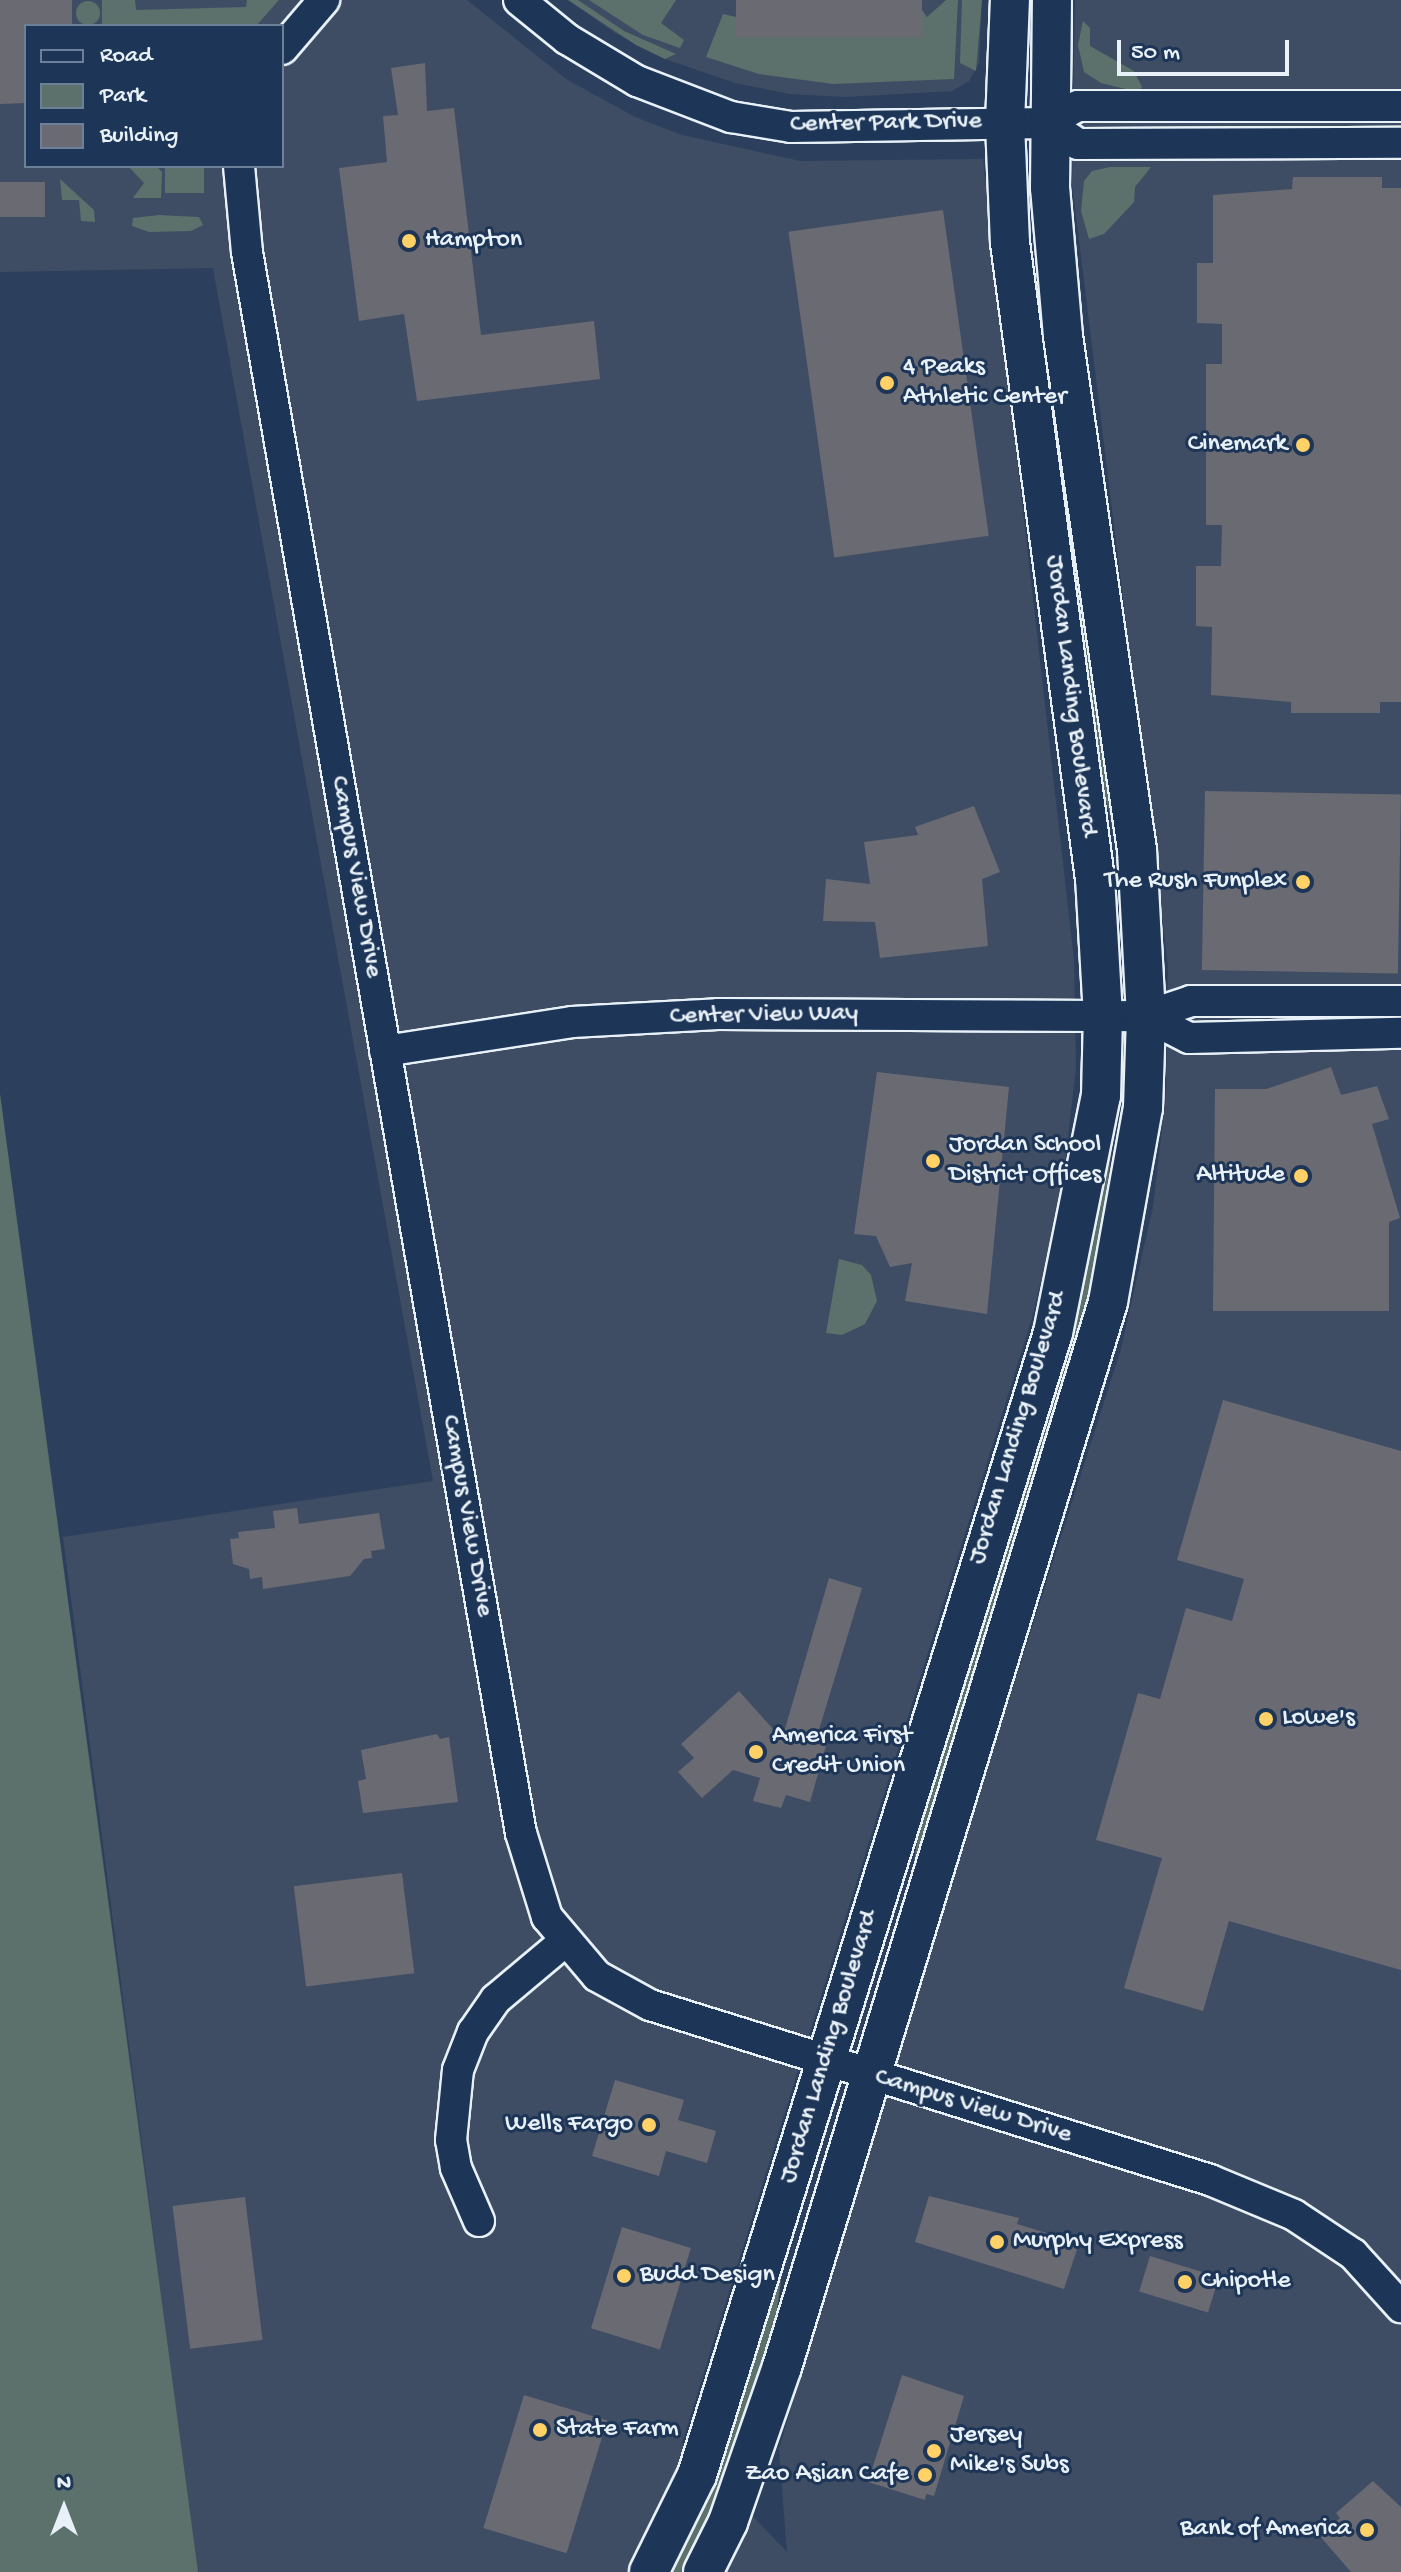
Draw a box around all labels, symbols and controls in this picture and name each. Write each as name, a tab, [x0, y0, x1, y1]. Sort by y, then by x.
legend	[24, 24, 284, 168]
scale bar	[1121, 24, 1293, 74]
text: 50 m	[1131, 39, 1180, 68]
text: Road	[100, 42, 152, 71]
text: Park	[100, 82, 146, 111]
street label: Center Park Drive	[790, 107, 982, 141]
text: Building	[100, 122, 178, 151]
place label: Hampton	[425, 225, 522, 257]
marker: Hampton	[400, 232, 418, 250]
place label: 4 Peaks Athletic Center	[903, 352, 1066, 414]
marker: 4 Peaks Athletic Center	[878, 374, 896, 392]
place label: Cinemark	[1188, 429, 1287, 461]
marker: Cinemark	[1294, 436, 1312, 454]
street label: Jordan Landing Boulevard	[1037, 553, 1103, 839]
street label: Campus View Drive	[322, 774, 388, 980]
place label: The Rush Funplex	[1104, 866, 1287, 898]
marker: The Rush Funplex	[1294, 873, 1312, 891]
street label: Center View Way	[670, 999, 858, 1033]
place label: Jordan School District Offices	[949, 1130, 1101, 1192]
marker: Jordan School District Offices	[924, 1152, 942, 1170]
place label: Altitude	[1196, 1160, 1285, 1192]
marker: Altitude	[1292, 1167, 1310, 1185]
street label: Jordan Landing Boulevard	[963, 1288, 1075, 1568]
street label: Campus View Drive	[433, 1413, 499, 1619]
place label: Lowe's	[1282, 1703, 1355, 1735]
marker: Lowe's	[1257, 1710, 1275, 1728]
place label: America First Credit Union	[772, 1721, 912, 1782]
marker: America First Credit Union	[747, 1743, 765, 1761]
street label: Jordan Landing Boulevard	[774, 1907, 886, 2187]
street label: Campus View Drive	[871, 2062, 1075, 2152]
place label: Wells Fargo	[505, 2109, 633, 2141]
marker: Wells Fargo	[640, 2116, 658, 2134]
place label: Murphy Express	[1013, 2226, 1183, 2258]
marker: Murphy Express	[988, 2233, 1006, 2251]
place label: Budd Design	[640, 2260, 775, 2292]
place label: Chipotle	[1201, 2266, 1291, 2298]
marker: Budd Design	[615, 2267, 633, 2285]
marker: Chipotle	[1176, 2273, 1194, 2291]
place label: State Farm	[556, 2414, 679, 2446]
place label: Jersey Mike's Subs	[950, 2420, 1069, 2482]
marker: State Farm	[531, 2421, 549, 2439]
marker: Jersey Mike's Subs	[925, 2442, 943, 2460]
place label: Zao Asian Cafe	[745, 2459, 909, 2491]
marker: Zao Asian Cafe	[916, 2466, 934, 2484]
north arrow	[24, 2468, 104, 2548]
text: N	[57, 2471, 71, 2497]
place label: Bank of America	[1180, 2514, 1351, 2546]
marker: Bank of America	[1358, 2521, 1376, 2539]

